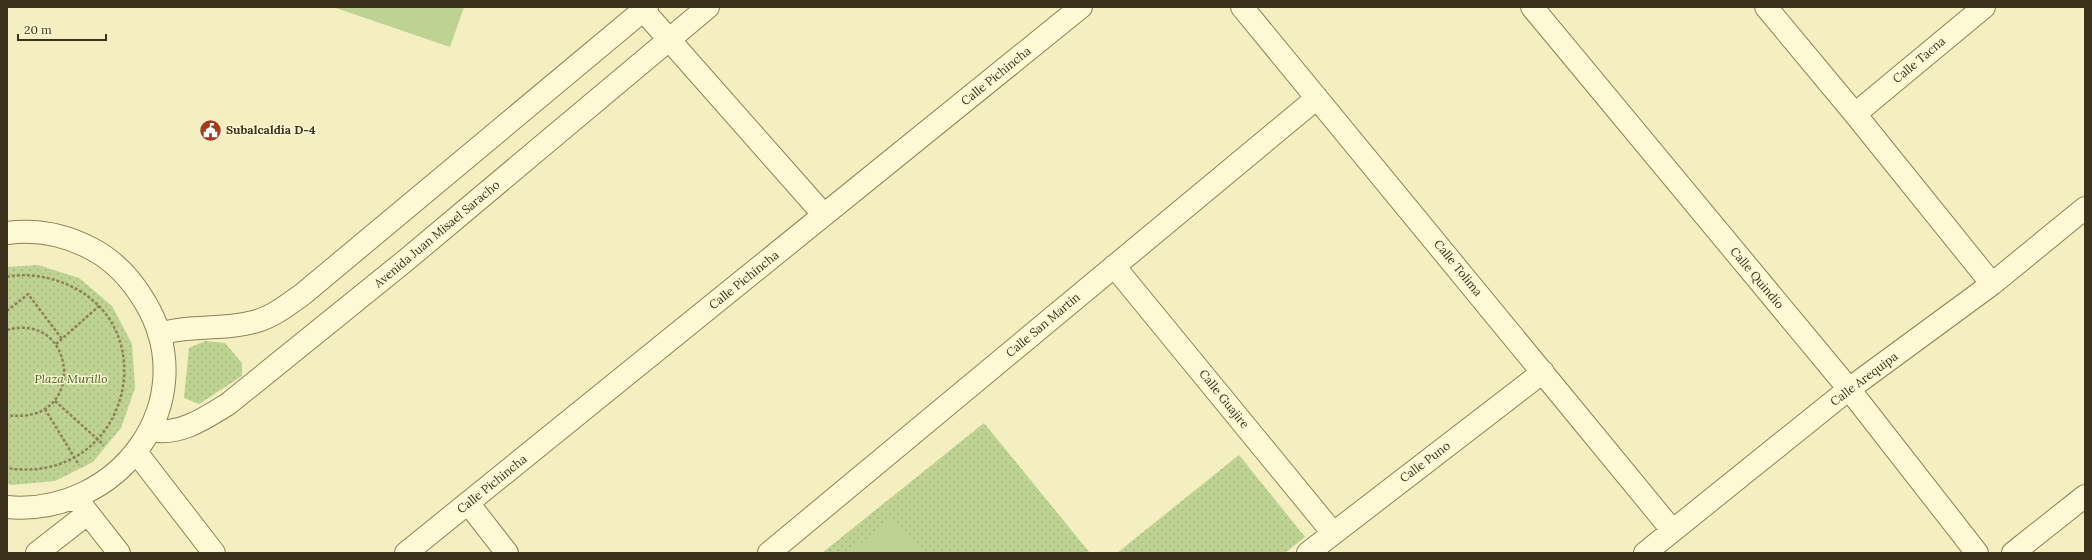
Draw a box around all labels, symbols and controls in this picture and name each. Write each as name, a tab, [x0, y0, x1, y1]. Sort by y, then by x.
scale bar	[18, 16, 106, 42]
text: 20 m	[24, 22, 52, 37]
street label: Calle Tacna	[1889, 33, 1948, 86]
street label: Calle Pichincha	[958, 43, 1034, 108]
public building icon: Subalcaldía D-4	[197, 117, 223, 143]
place label: Subalcaldía D-4	[226, 122, 316, 137]
street label: Avenida Juan Misael Saracho	[370, 177, 502, 291]
street label: Calle Tolima	[1431, 236, 1486, 299]
street label: Calle Quindío	[1727, 244, 1787, 312]
street label: Calle Pichincha	[706, 247, 782, 312]
street label: Calle San Martín	[1003, 289, 1083, 360]
street label: Calle Arequipa	[1827, 348, 1900, 409]
street label: Calle Guajire	[1196, 366, 1253, 432]
park label: Plaza Murillo	[35, 371, 107, 386]
street label: Calle Puno	[1396, 438, 1453, 485]
street label: Calle Pichincha	[454, 451, 530, 516]

